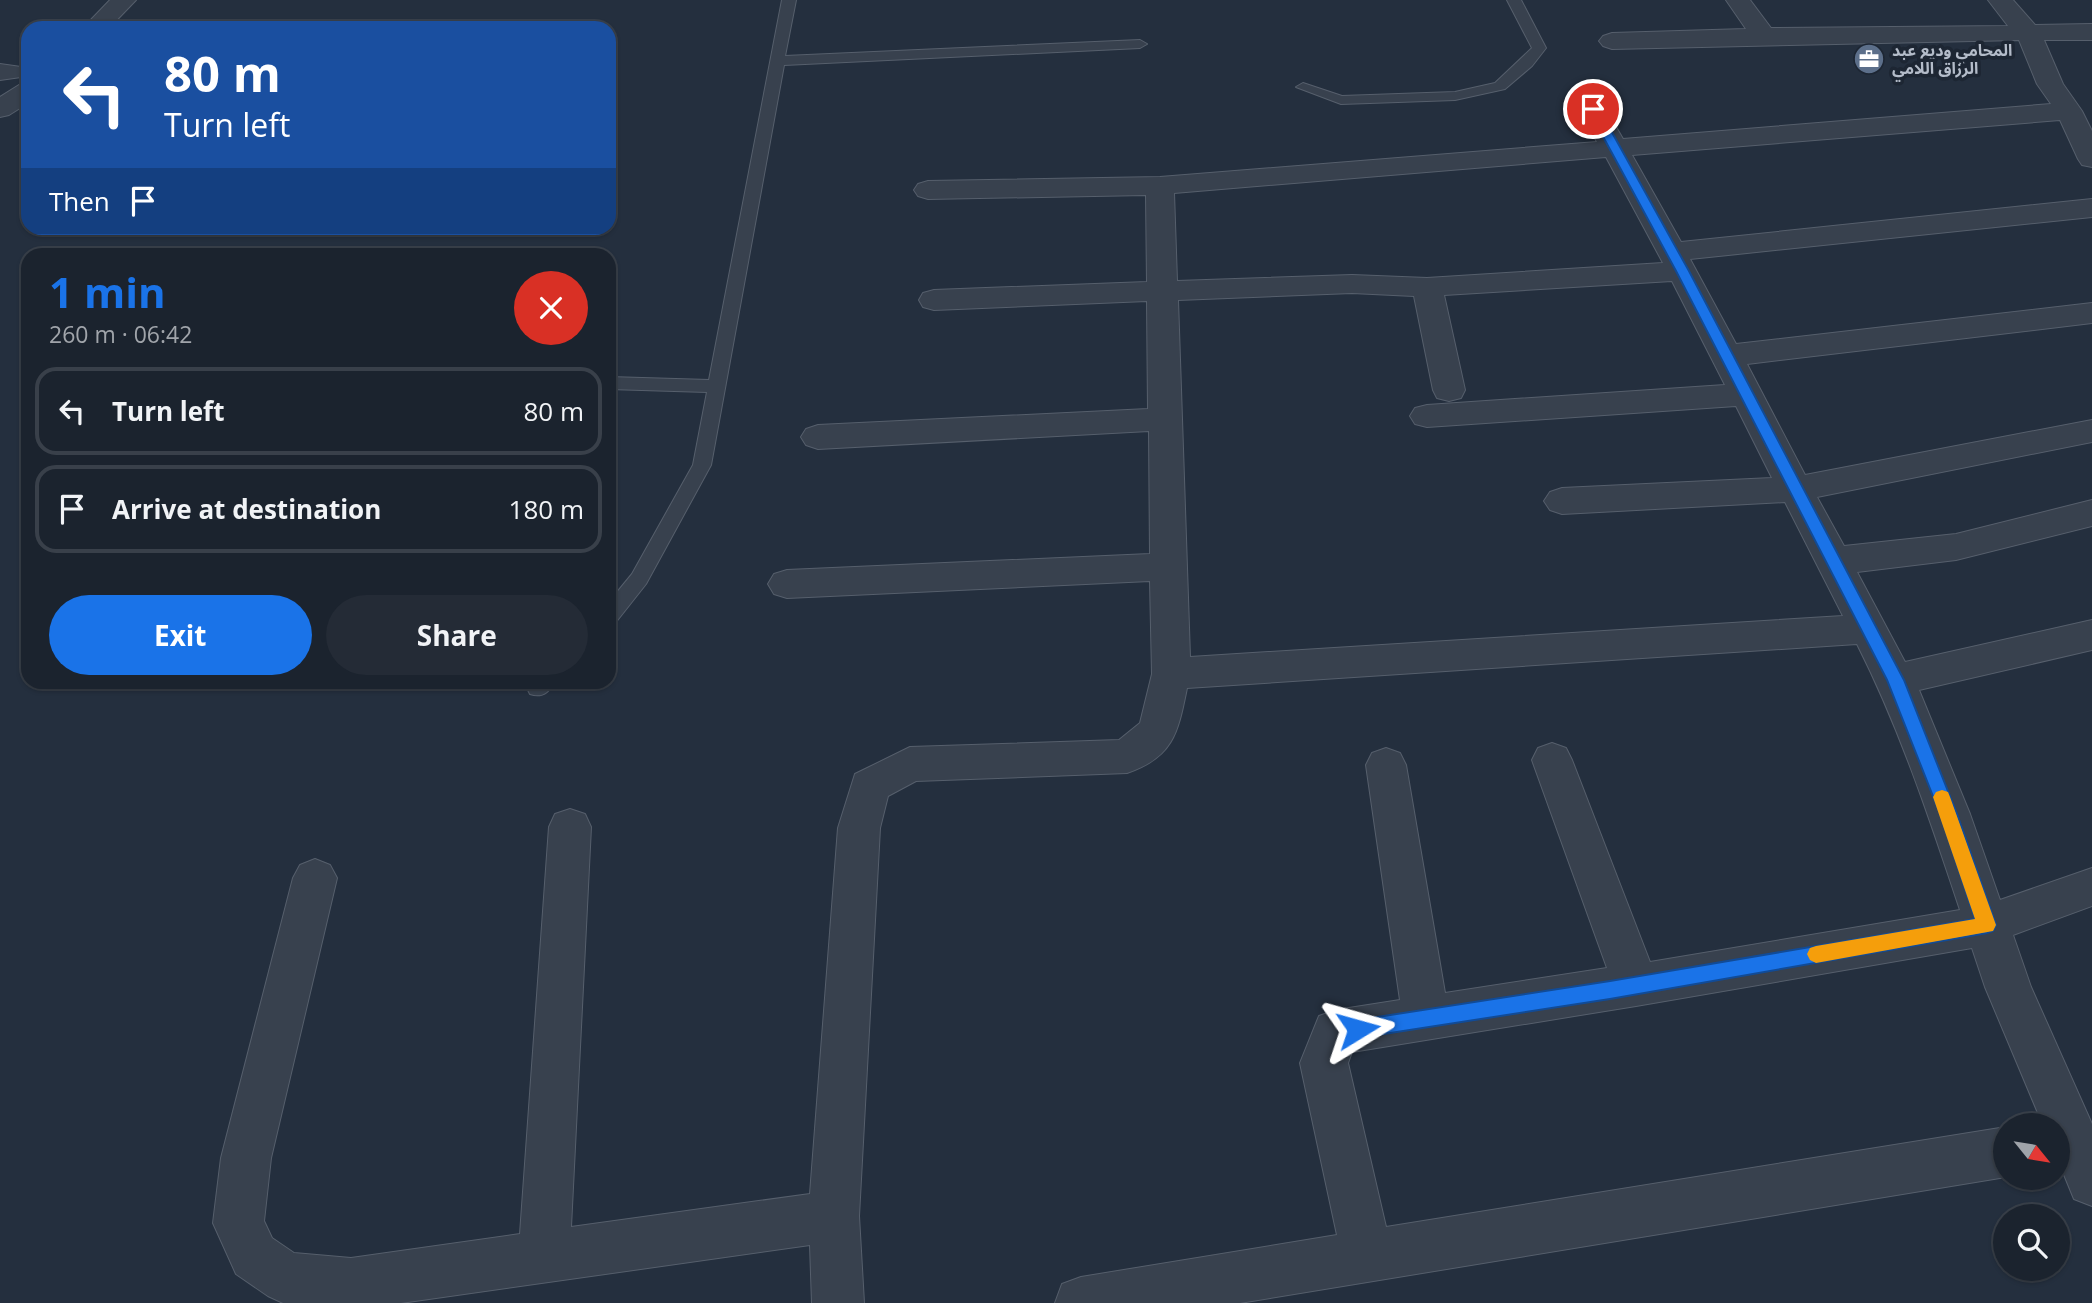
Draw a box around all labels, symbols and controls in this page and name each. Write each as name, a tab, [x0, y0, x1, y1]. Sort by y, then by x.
place label: المحامي وديع عبد الرزاق اللامي	[1892, 39, 2012, 82]
text: 80 m	[164, 40, 281, 106]
office icon: المحامي وديع عبد الرزاق اللامي	[1852, 42, 1886, 76]
icon: left	[49, 49, 140, 140]
pin	[1563, 79, 1623, 139]
icon: arrive	[1574, 90, 1612, 128]
text: Turn left	[164, 103, 290, 146]
icon: arrive	[124, 182, 162, 220]
text: Then	[49, 183, 110, 219]
text: 1 min	[49, 263, 166, 320]
button: close	[514, 271, 588, 345]
text: 260 m · 06:42	[49, 318, 192, 350]
icon: left	[53, 392, 91, 430]
text: Turn left	[112, 393, 224, 429]
text: 80 m	[523, 393, 584, 429]
icon: arrive	[53, 490, 91, 528]
text: Arrive at destination	[112, 491, 381, 527]
text: 180 m	[509, 491, 584, 527]
button: Exit	[49, 595, 312, 675]
button: Share	[326, 595, 588, 675]
position arrow	[1321, 992, 1395, 1066]
north arrow	[1993, 1113, 2070, 1190]
map controls	[1993, 1113, 2070, 1281]
button: search	[1993, 1204, 2070, 1281]

